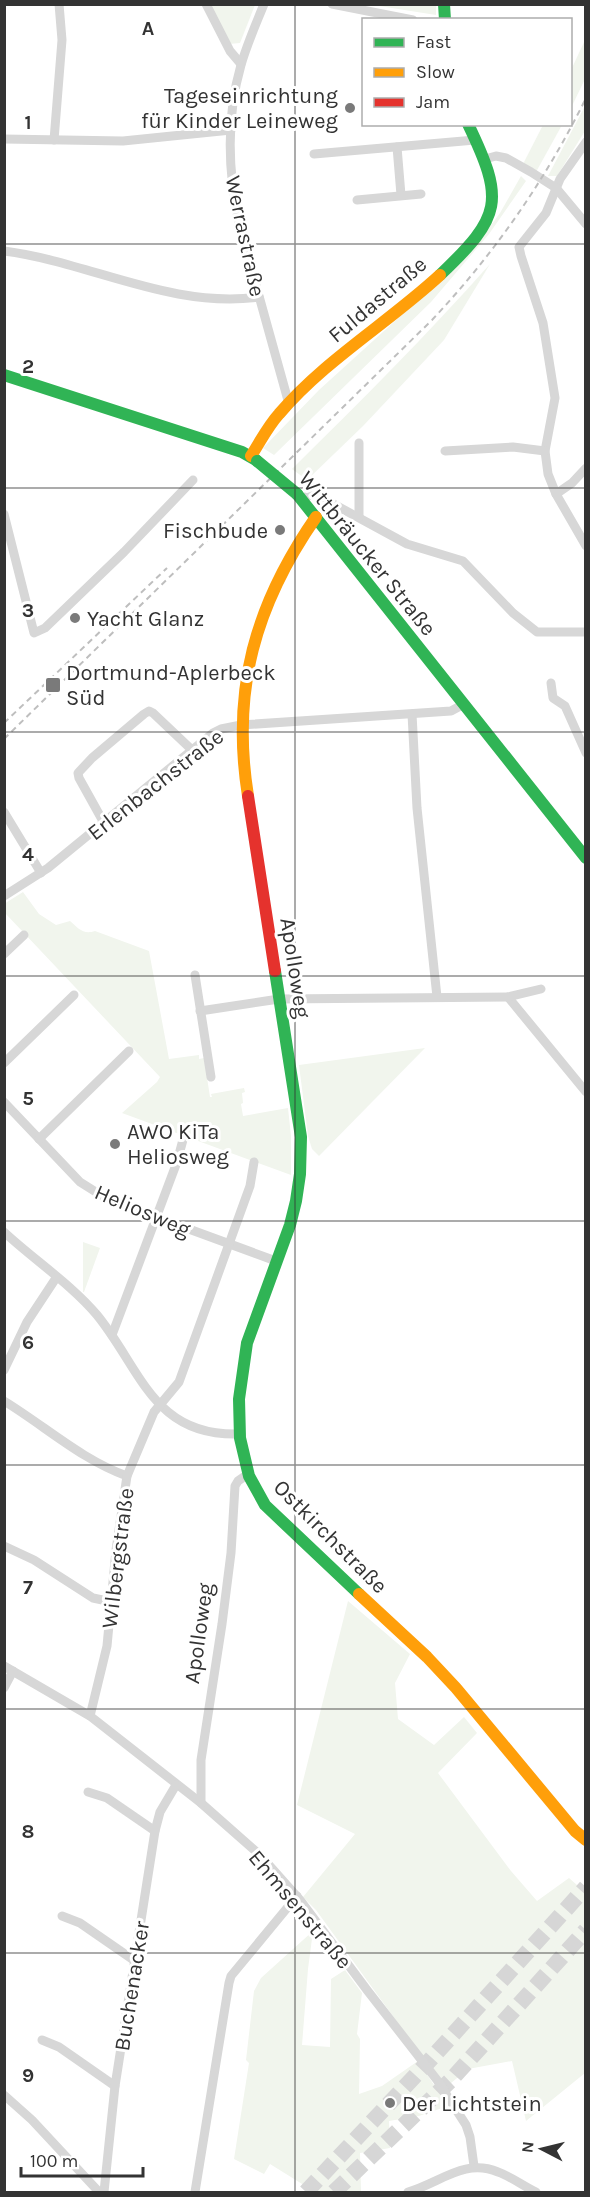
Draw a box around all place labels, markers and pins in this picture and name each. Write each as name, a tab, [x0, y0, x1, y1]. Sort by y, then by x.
place label: Tageseinrichtung für Kinder Leineweg	[141, 83, 339, 134]
marker: Tageseinrichtung für Kinder Leineweg	[343, 101, 357, 115]
place label: Fischbude	[163, 518, 268, 544]
marker: Fischbude	[273, 523, 287, 537]
place label: Yacht Glanz	[87, 606, 204, 632]
marker: Yacht Glanz	[68, 611, 82, 625]
place label: Dortmund-Aplerbeck Süd	[66, 660, 276, 711]
marker: Dortmund-Aplerbeck Süd	[44, 676, 62, 694]
place label: AWO KiTa Heliosweg	[127, 1119, 230, 1170]
marker: AWO KiTa Heliosweg	[108, 1137, 122, 1151]
place label: Der Lichtstein	[402, 2091, 542, 2117]
marker: Der Lichtstein	[383, 2096, 397, 2110]

